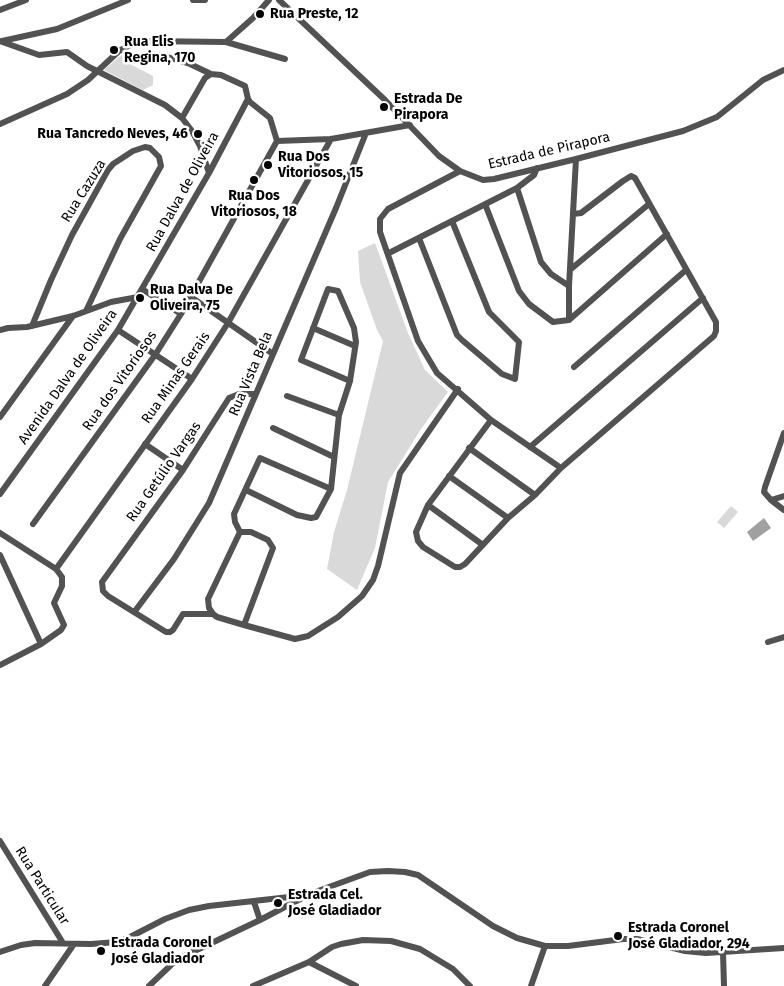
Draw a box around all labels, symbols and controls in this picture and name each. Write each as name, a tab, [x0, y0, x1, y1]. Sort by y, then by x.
place label: Rua Preste, 12	[270, 6, 359, 22]
marker: Rua Preste, 12	[254, 8, 266, 20]
place label: Rua Elis Regina, 170	[124, 34, 195, 66]
marker: Rua Elis Regina, 170	[108, 44, 120, 56]
place label: Estrada De Pirapora	[394, 91, 462, 124]
marker: Estrada De Pirapora	[378, 101, 390, 113]
place label: Rua Tancredo Neves, 46	[37, 126, 188, 142]
marker: Rua Tancredo Neves, 46	[192, 128, 204, 140]
street label: Rua Dalva de Oliveira	[143, 129, 223, 255]
street label: Estrada de Pirapora	[486, 129, 612, 173]
place label: Rua Dos Vitoriosos, 15	[278, 149, 363, 182]
street label: Rua Cazuza	[58, 156, 110, 226]
marker: Rua Dos Vitoriosos, 15	[262, 159, 274, 171]
marker: Rua Dos Vitoriosos, 18	[248, 174, 260, 186]
place label: Rua Dos Vitoriosos, 18	[211, 188, 297, 220]
place label: Rua Dalva De Oliveira, 75	[150, 282, 233, 314]
marker: Rua Dalva De Oliveira, 75	[134, 292, 146, 304]
street label: Avenida Dalva de Oliveira	[15, 306, 121, 448]
street label: Rua dos Vitoriosos	[79, 328, 161, 434]
street label: Rua Minas Gerais	[138, 329, 214, 427]
street label: Rua Vista Bela	[226, 329, 276, 419]
street label: Rua Getúlio Vargas	[123, 419, 205, 525]
street label: Rua Particular	[11, 844, 73, 928]
place label: Estrada Cel. José Gladiador	[288, 887, 381, 920]
marker: Estrada Cel. José Gladiador	[272, 897, 284, 909]
place label: Estrada Coronel José Gladiador, 294	[628, 920, 750, 952]
marker: Estrada Coronel José Gladiador, 294	[612, 930, 624, 942]
place label: Estrada Coronel José Gladiador	[111, 935, 212, 968]
marker: Estrada Coronel José Gladiador	[95, 945, 107, 957]

